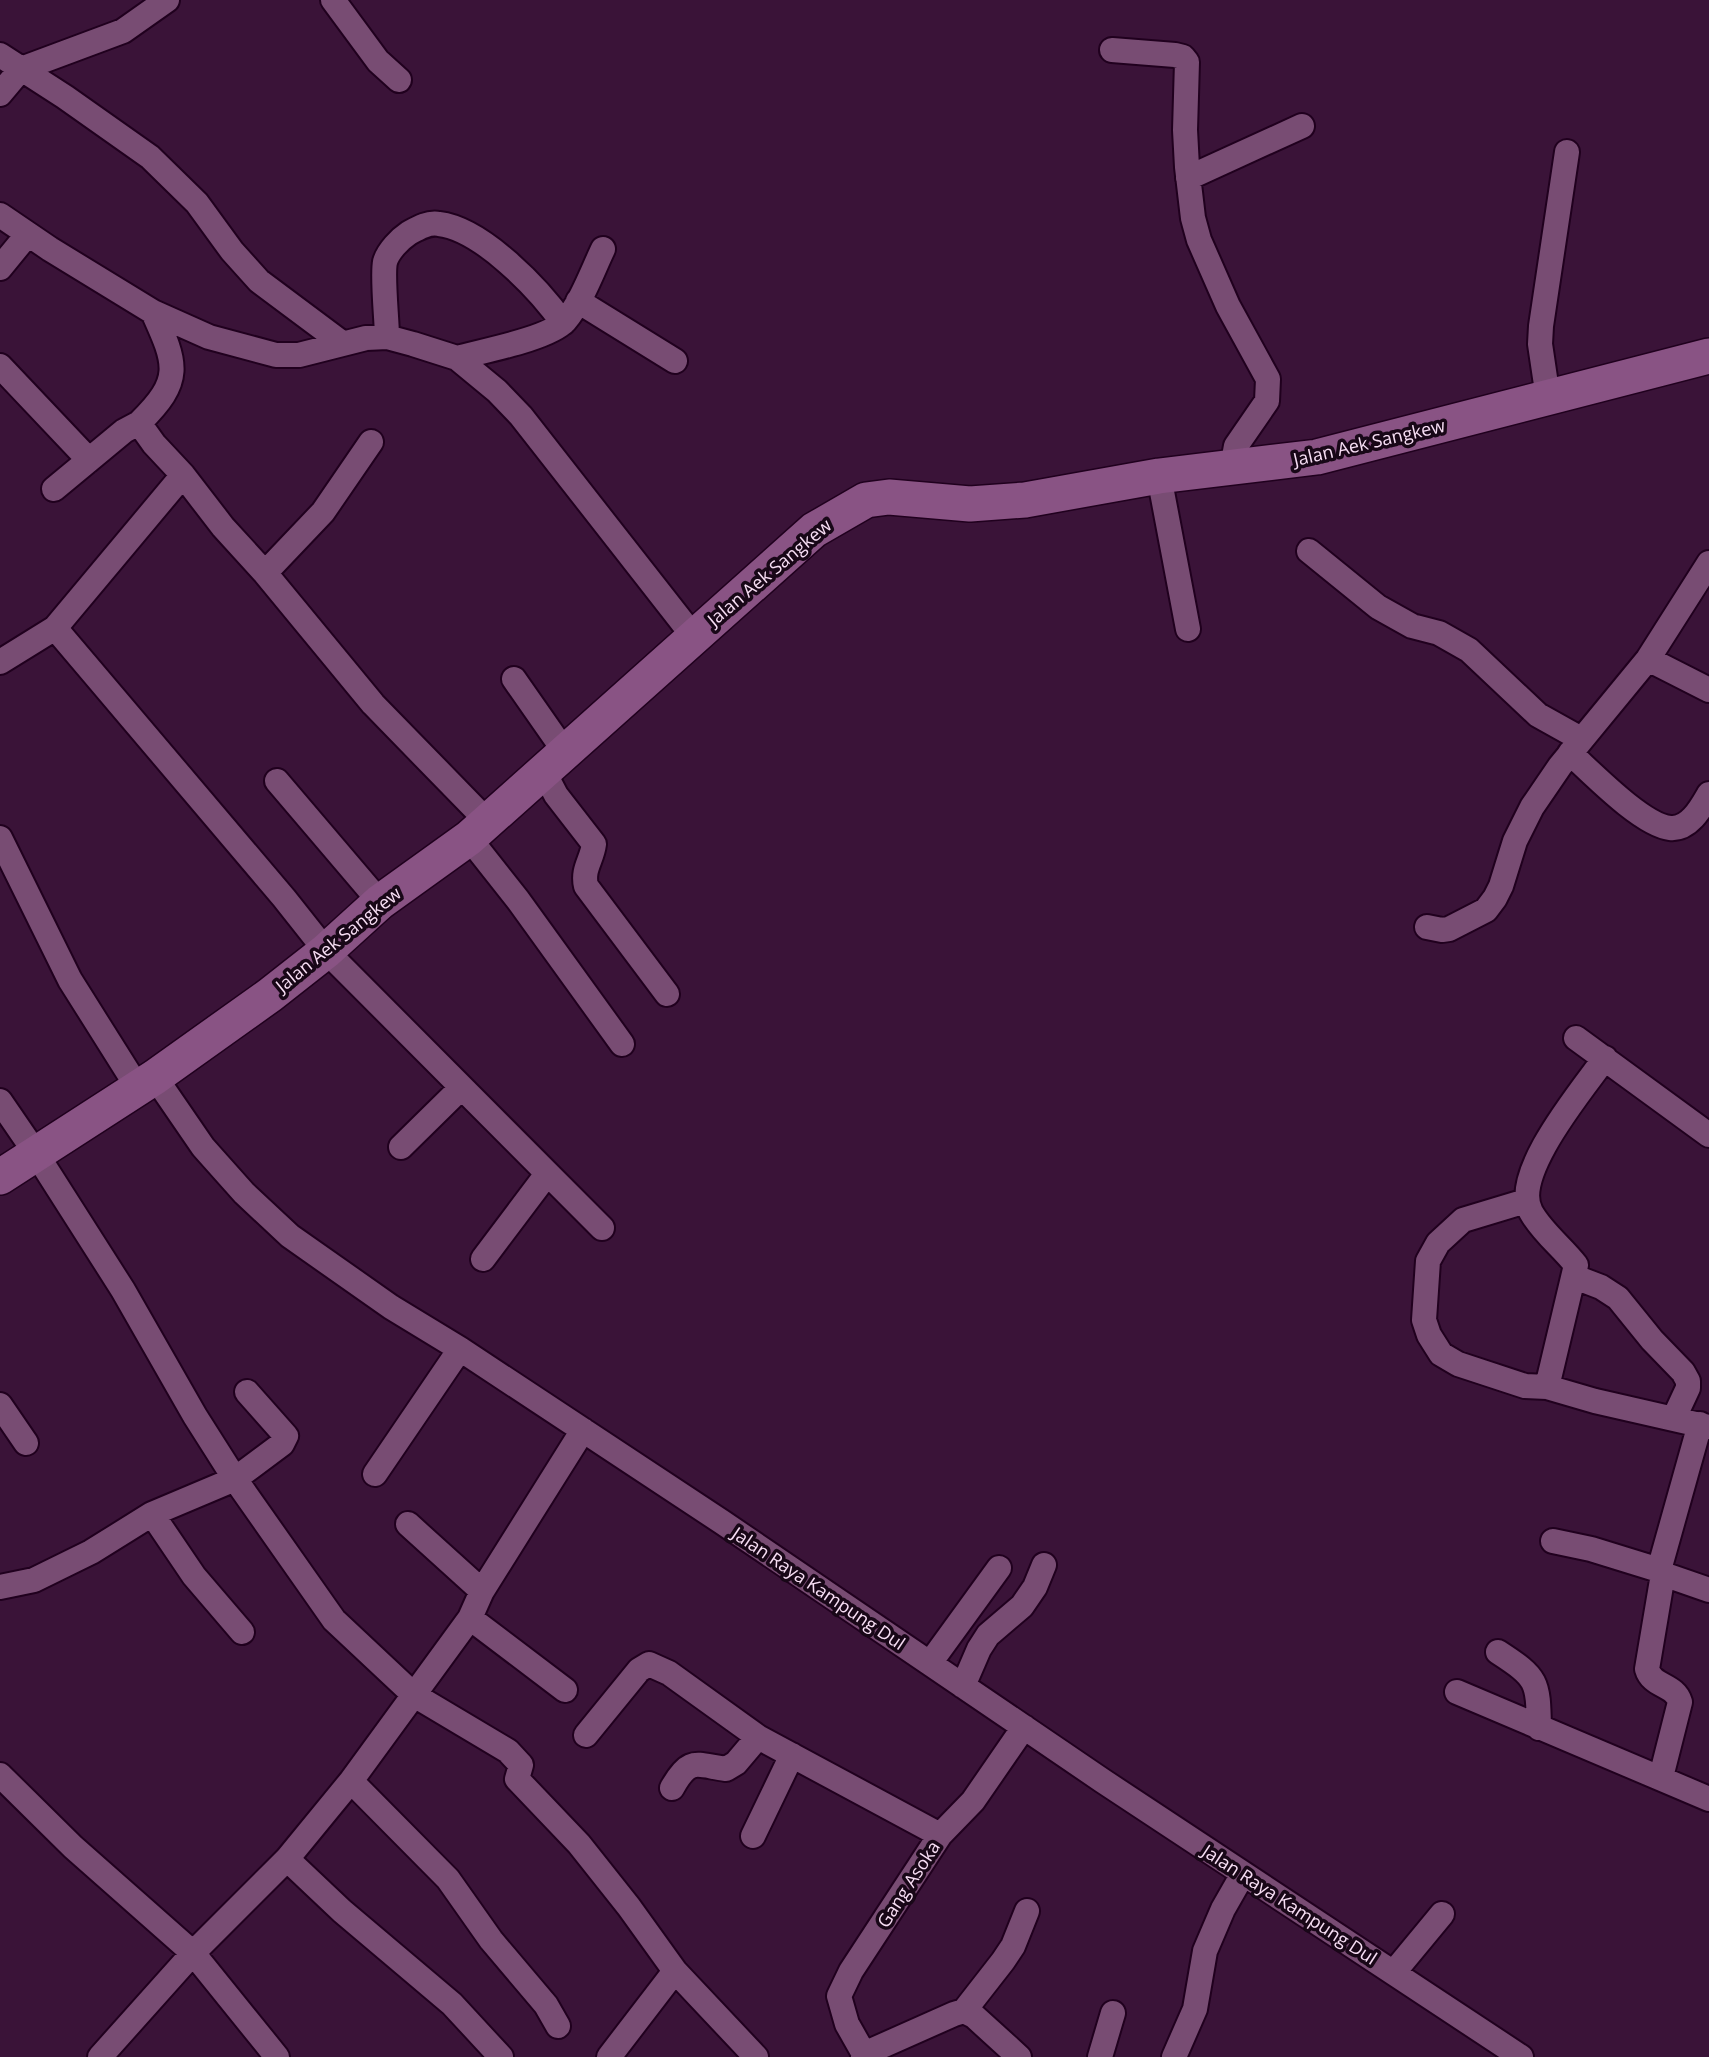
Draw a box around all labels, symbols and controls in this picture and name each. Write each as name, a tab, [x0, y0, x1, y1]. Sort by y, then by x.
street label: Jalan Aek Sangkew	[1289, 413, 1447, 472]
street label: Jalan Aek Sangkew	[700, 513, 836, 632]
street label: Jalan Aek Sangkew	[269, 881, 406, 998]
street label: Jalan Raya Kampung Dul	[726, 1520, 910, 1655]
street label: Gang Asoka	[871, 1836, 945, 1932]
street label: Jalan Raya Kampung Dul	[1196, 1837, 1382, 1970]

